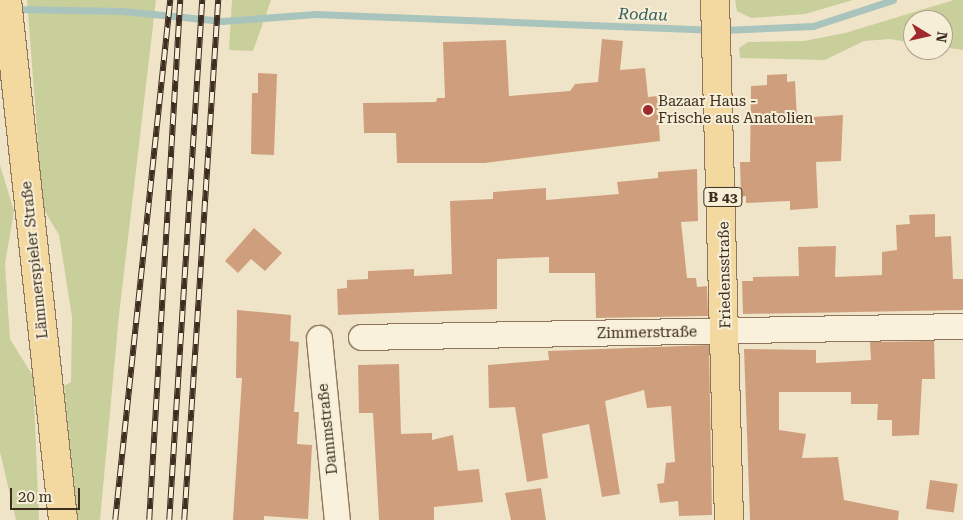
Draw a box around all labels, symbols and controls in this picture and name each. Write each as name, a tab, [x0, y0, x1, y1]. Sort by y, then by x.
water label: Rodau	[618, 5, 668, 25]
north arrow	[903, 10, 953, 60]
text: N	[933, 31, 951, 44]
place label: Bazaar Haus - Frische aus Anatolien	[658, 92, 813, 127]
marker: Bazaar Haus - Frische aus Anatolien	[642, 104, 654, 116]
street label: Lämmerspieler Straße	[18, 180, 52, 340]
road number: B 43	[703, 186, 743, 208]
street label: Friedensstraße	[715, 221, 735, 329]
street label: Zimmerstraße	[597, 323, 697, 343]
street label: Dammstraße	[314, 383, 342, 475]
scale bar	[12, 478, 82, 510]
text: 20 m	[18, 488, 52, 506]

